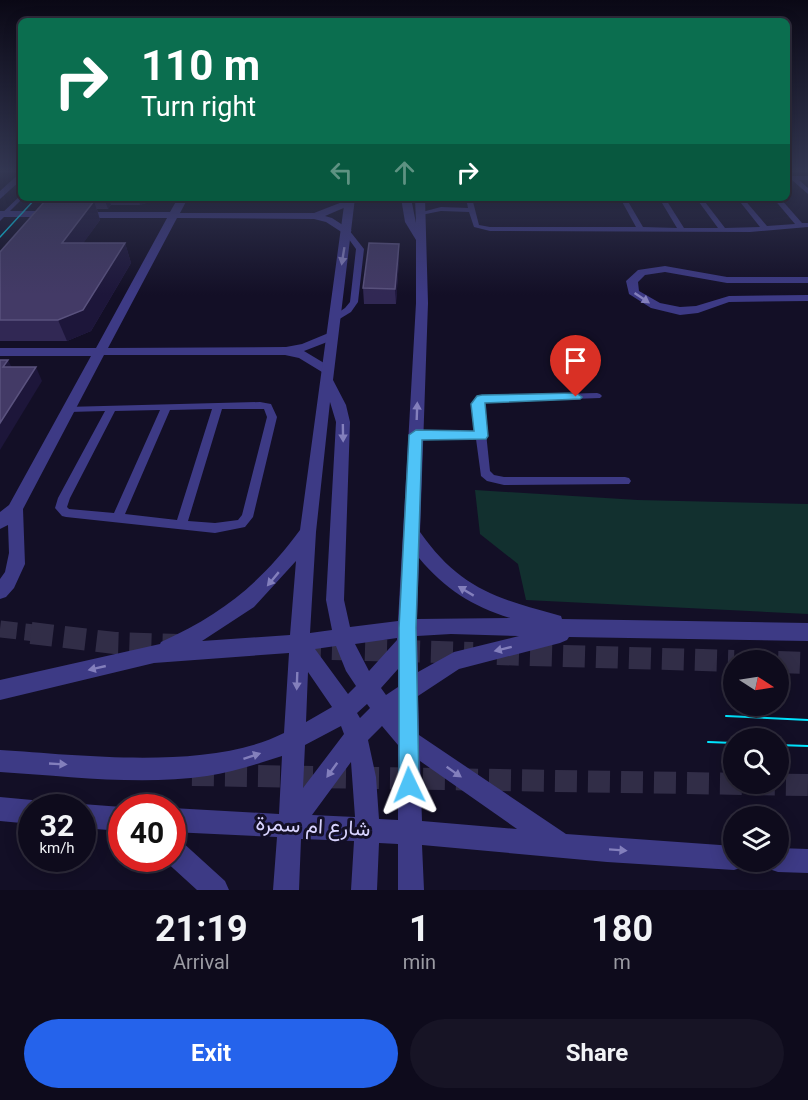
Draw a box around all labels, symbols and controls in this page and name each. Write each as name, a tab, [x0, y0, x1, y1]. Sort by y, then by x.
text: 110 m	[141, 41, 260, 90]
icon: right	[42, 42, 120, 120]
text: Turn right	[141, 91, 256, 123]
icon: left	[325, 156, 358, 189]
icon: ahead	[388, 156, 421, 189]
icon: right	[451, 156, 484, 189]
one-way arrow	[338, 247, 347, 266]
one-way arrow	[633, 292, 649, 304]
pin	[550, 335, 601, 397]
icon: arrive	[559, 344, 592, 377]
one-way arrow	[412, 401, 421, 420]
one-way arrow	[338, 424, 348, 443]
one-way arrow	[267, 571, 280, 586]
one-way arrow	[458, 586, 474, 597]
one-way arrow	[494, 644, 513, 654]
north arrow	[723, 650, 789, 716]
map controls	[723, 650, 789, 872]
one-way arrow	[88, 663, 106, 673]
one-way arrow	[292, 671, 302, 690]
button: search	[723, 728, 789, 794]
one-way arrow	[243, 751, 261, 760]
position arrow	[377, 753, 441, 817]
one-way arrow	[49, 760, 68, 769]
one-way arrow	[327, 763, 339, 778]
one-way arrow	[446, 766, 462, 778]
speed limit sign: 40	[108, 794, 186, 872]
button: layers	[723, 806, 789, 872]
text: 32	[40, 808, 74, 843]
street label: شارع ام سمرة	[255, 811, 371, 843]
text: km/h	[39, 839, 75, 857]
one-way arrow	[609, 846, 628, 855]
text: 21:19	[155, 908, 248, 950]
text: 1	[409, 908, 430, 950]
text: 180	[591, 908, 653, 950]
text: Arrival	[173, 950, 230, 974]
text: min	[403, 950, 436, 974]
text: m	[613, 950, 631, 974]
button: Exit	[24, 1019, 398, 1088]
button: Share	[410, 1019, 784, 1088]

